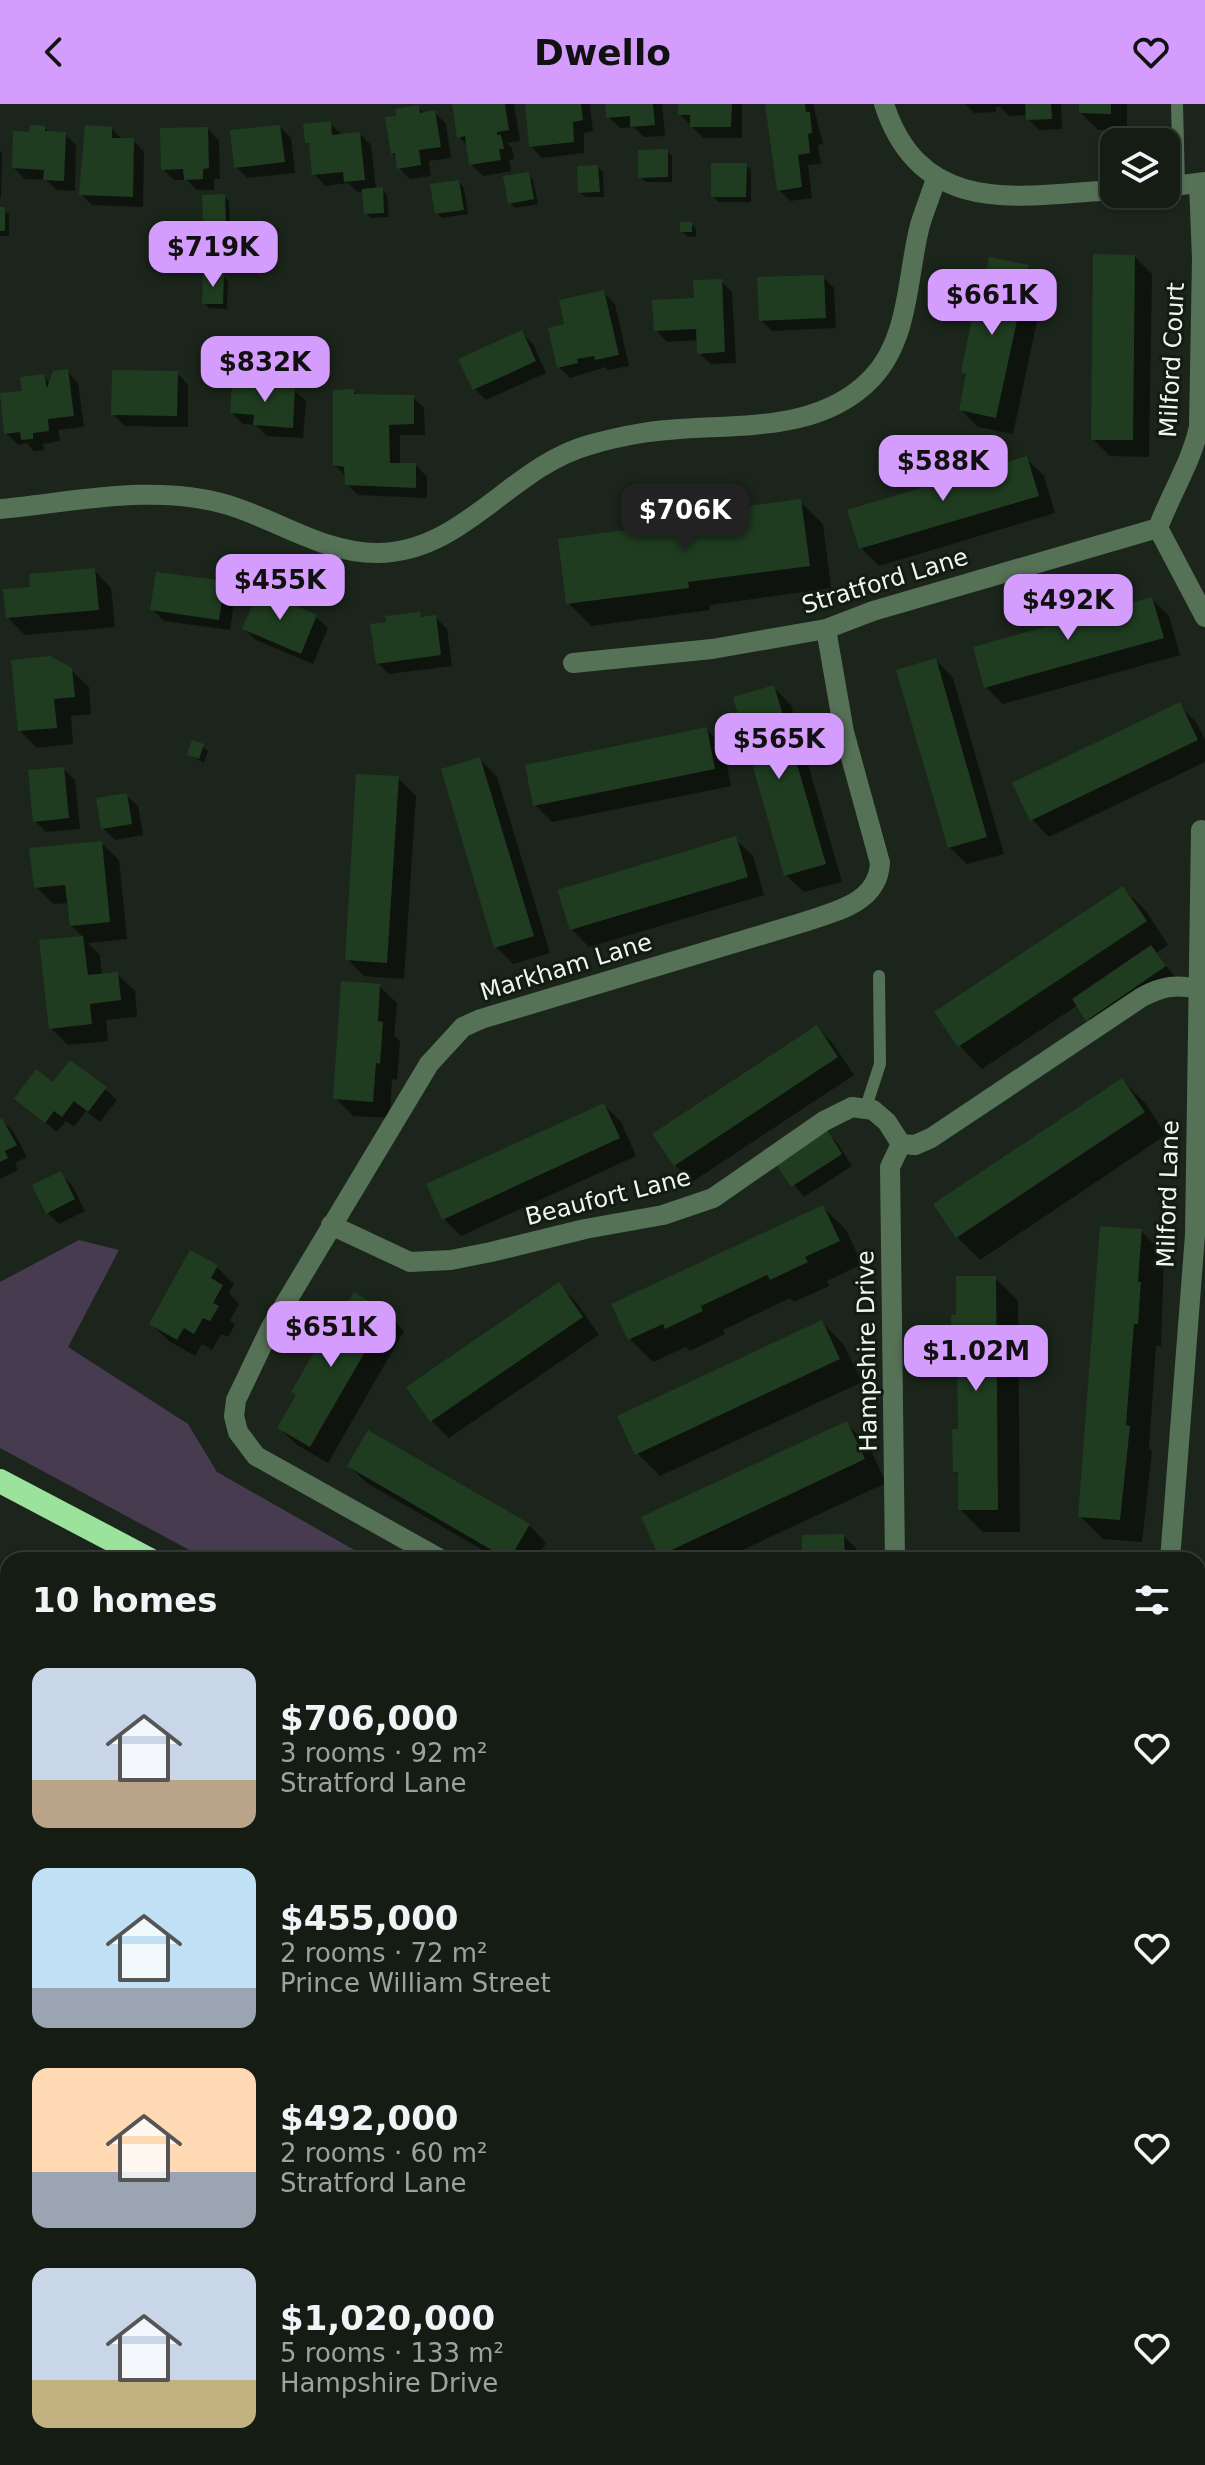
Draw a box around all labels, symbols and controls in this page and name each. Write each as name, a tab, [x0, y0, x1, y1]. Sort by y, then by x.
icon: back	[32, 30, 76, 74]
icon: heart	[1129, 30, 1173, 74]
text: Dwello	[534, 32, 671, 73]
map controls	[1100, 128, 1180, 208]
button: layers	[1100, 128, 1180, 208]
pin: $719K	[157, 221, 269, 289]
text: $719K	[167, 232, 259, 262]
pin: $661K	[936, 269, 1048, 337]
text: $661K	[946, 280, 1038, 310]
street label: Milford Court	[1154, 282, 1190, 438]
pin: $832K	[209, 336, 321, 404]
text: $832K	[219, 347, 311, 377]
pin: $588K	[887, 435, 999, 503]
text: $588K	[897, 446, 989, 476]
pin: $706K	[629, 484, 741, 552]
text: $706K	[639, 495, 731, 525]
street label: Stratford Lane	[799, 542, 971, 620]
pin: $455K	[224, 554, 336, 622]
text: $455K	[234, 565, 326, 595]
pin: $492K	[1012, 574, 1124, 642]
text: $492K	[1022, 585, 1114, 615]
pin: $565K	[723, 713, 835, 781]
text: $565K	[733, 724, 825, 754]
street label: Markham Lane	[477, 928, 655, 1006]
street label: Milford Lane	[1151, 1120, 1185, 1268]
street label: Beaufort Lane	[523, 1163, 693, 1231]
street label: Hampshire Drive	[851, 1250, 883, 1452]
pin: $651K	[275, 1301, 387, 1369]
text: $651K	[285, 1312, 377, 1342]
pin: $1.02M	[911, 1325, 1041, 1393]
text: $1.02M	[922, 1336, 1030, 1366]
icon: filters	[1130, 1578, 1174, 1622]
text: 10 homes	[32, 1580, 217, 1620]
text: $706,000	[280, 1698, 459, 1738]
icon: home	[96, 1700, 192, 1796]
icon: heart	[1130, 1726, 1174, 1770]
text: 3 rooms · 92 m²	[280, 1738, 488, 1768]
text: Stratford Lane	[280, 1768, 466, 1798]
text: $455,000	[280, 1898, 459, 1938]
icon: home	[96, 1900, 192, 1996]
icon: heart	[1130, 1926, 1174, 1970]
text: 2 rooms · 72 m²	[280, 1938, 488, 1968]
text: Prince William Street	[280, 1968, 551, 1998]
text: $492,000	[280, 2098, 459, 2138]
icon: home	[96, 2100, 192, 2196]
icon: heart	[1130, 2126, 1174, 2170]
text: 2 rooms · 60 m²	[280, 2138, 488, 2168]
text: Stratford Lane	[280, 2168, 466, 2198]
text: $1,020,000	[280, 2298, 495, 2338]
icon: home	[96, 2300, 192, 2396]
icon: heart	[1130, 2326, 1174, 2370]
text: 5 rooms · 133 m²	[280, 2338, 504, 2368]
text: Hampshire Drive	[280, 2368, 498, 2398]

